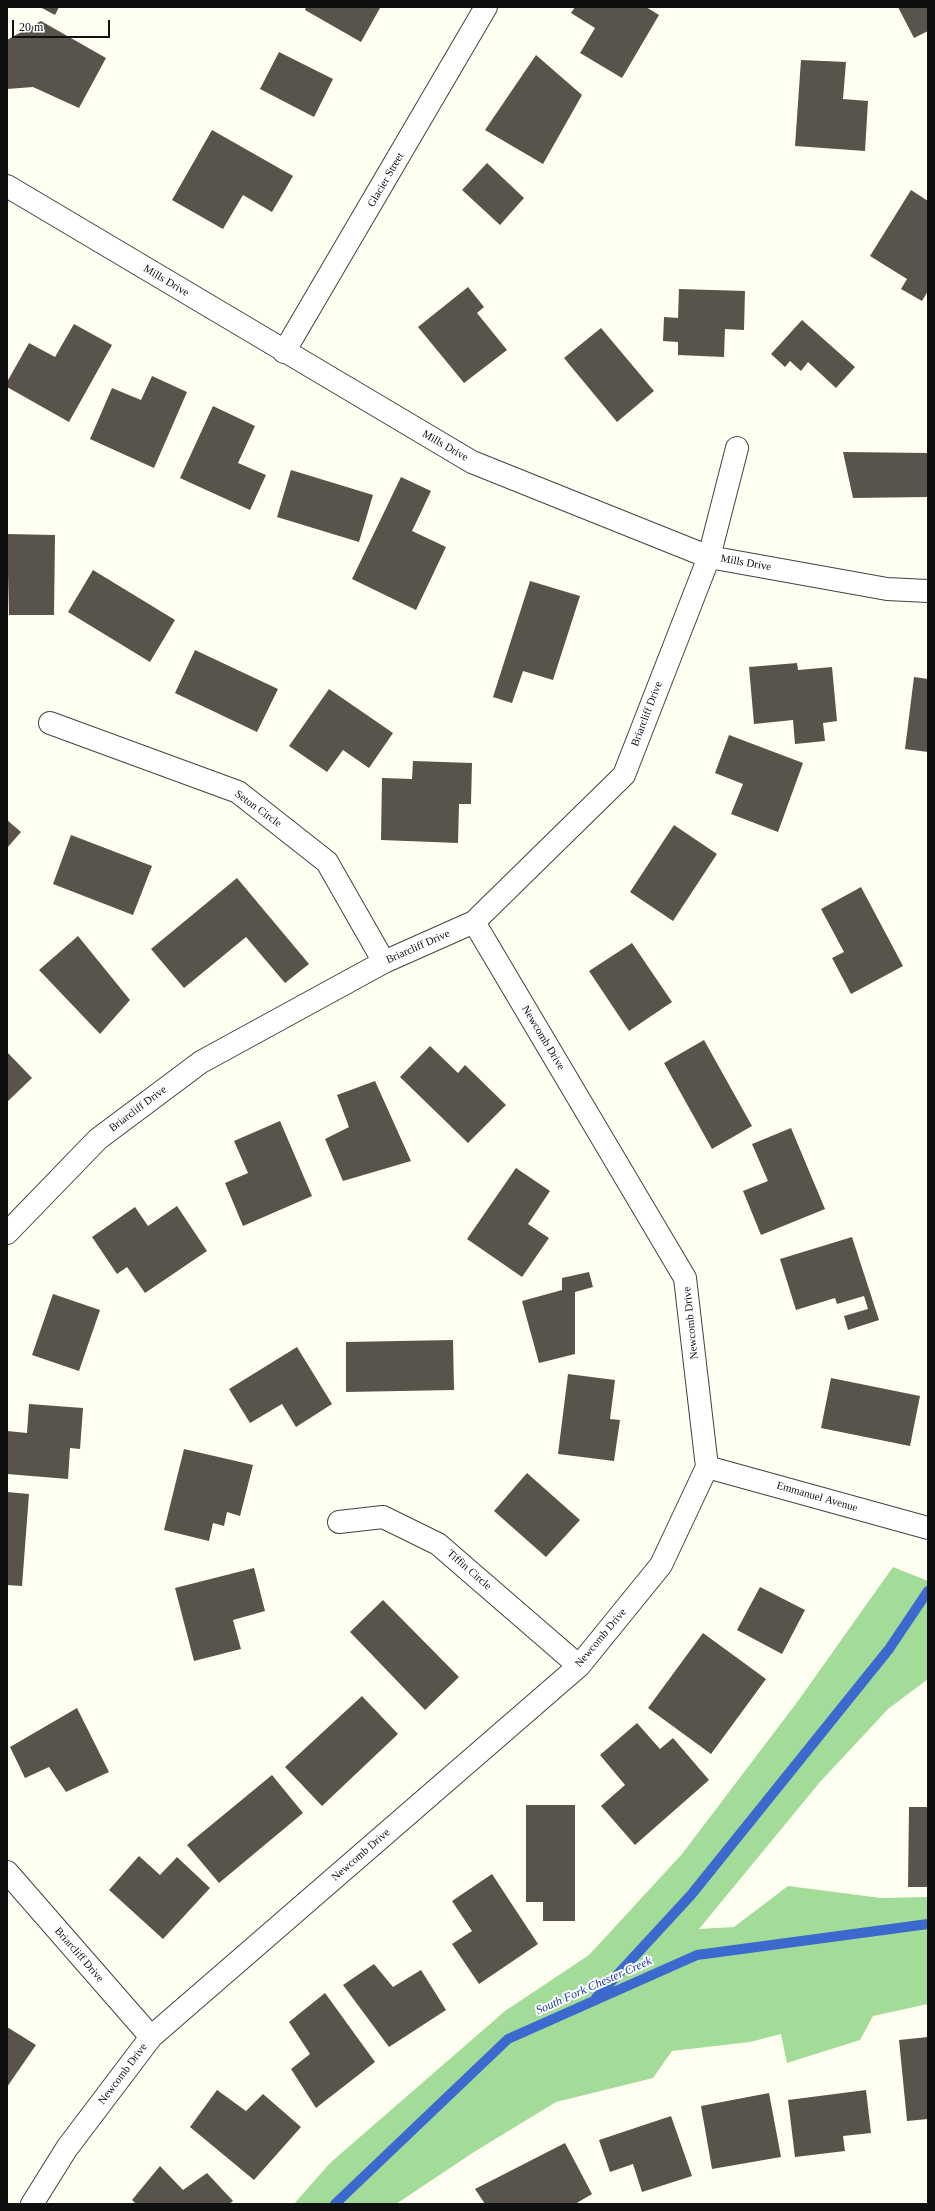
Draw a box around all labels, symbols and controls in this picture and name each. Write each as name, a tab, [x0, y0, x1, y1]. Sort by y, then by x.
scale bar	[14, 12, 112, 38]
text: 20 m	[19, 20, 43, 34]
street label: Glacier Street	[365, 150, 407, 210]
street label: Mills Drive	[141, 262, 191, 300]
street label: Mills Drive	[420, 428, 470, 464]
street label: Mills Drive	[720, 552, 772, 574]
street label: Briarcliff Drive	[629, 680, 665, 748]
street label: Seton Circle	[232, 788, 284, 830]
street label: Briarcliff Drive	[384, 927, 452, 967]
street label: Newcomb Drive	[519, 1003, 567, 1073]
street label: Briarcliff Drive	[107, 1083, 169, 1135]
street label: Newcomb Drive	[681, 1286, 701, 1360]
street label: Emmanuel Avenue	[775, 1479, 859, 1515]
street label: Tiffin Circle	[444, 1547, 494, 1593]
street label: Newcomb Drive	[572, 1606, 630, 1670]
street label: Newcomb Drive	[329, 1826, 393, 1884]
street label: Briarcliff Drive	[52, 1925, 106, 1985]
water label: South Fork Chester Creek	[534, 1954, 654, 2018]
street label: Newcomb Drive	[96, 2041, 150, 2107]

